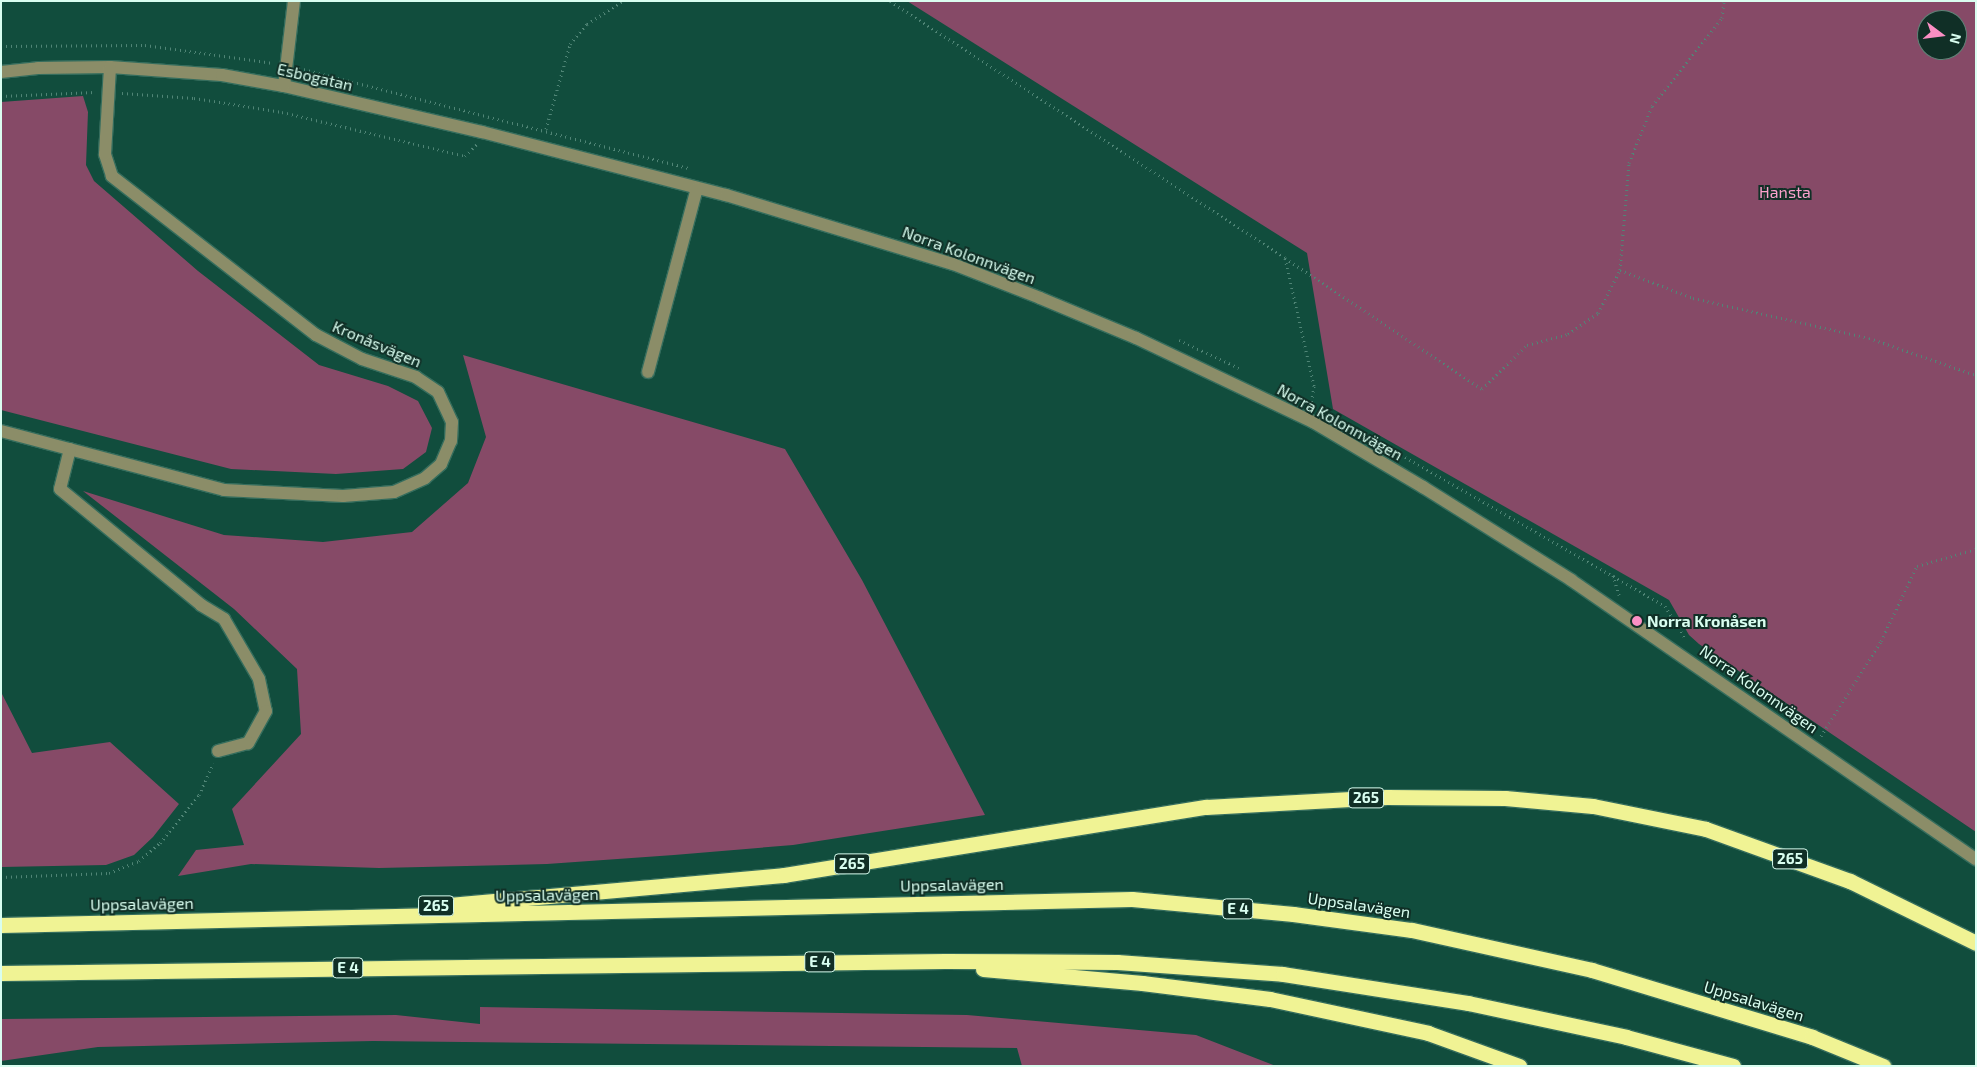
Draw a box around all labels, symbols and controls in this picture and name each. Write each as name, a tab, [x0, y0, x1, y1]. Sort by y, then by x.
north arrow	[1917, 10, 1967, 60]
text: N	[1946, 32, 1966, 46]
street label: Esbogatan	[275, 59, 355, 95]
park label: Hansta	[1759, 182, 1811, 202]
street label: Norra Kolonnvägen	[900, 222, 1038, 288]
street label: Kronåsvägen	[330, 317, 424, 371]
street label: Norra Kolonnvägen	[1274, 380, 1406, 464]
place label: Norra Kronåsen	[1647, 611, 1766, 631]
marker: Norra Kronåsen	[1631, 615, 1643, 627]
street label: Norra Kolonnvägen	[1696, 641, 1822, 737]
road number: 265	[1347, 786, 1385, 810]
road number: 265	[1771, 846, 1809, 872]
road number: 265	[833, 852, 871, 876]
street label: Uppsalavägen	[900, 874, 1004, 896]
street label: Uppsalavägen	[495, 884, 599, 906]
street label: Uppsalavägen	[1306, 888, 1412, 922]
street label: Uppsalavägen	[90, 893, 194, 915]
road number: 265	[417, 894, 455, 918]
road number: E 4	[1222, 896, 1254, 922]
road number: E 4	[804, 950, 836, 974]
road number: E 4	[332, 956, 364, 980]
street label: Uppsalavägen	[1702, 977, 1806, 1025]

